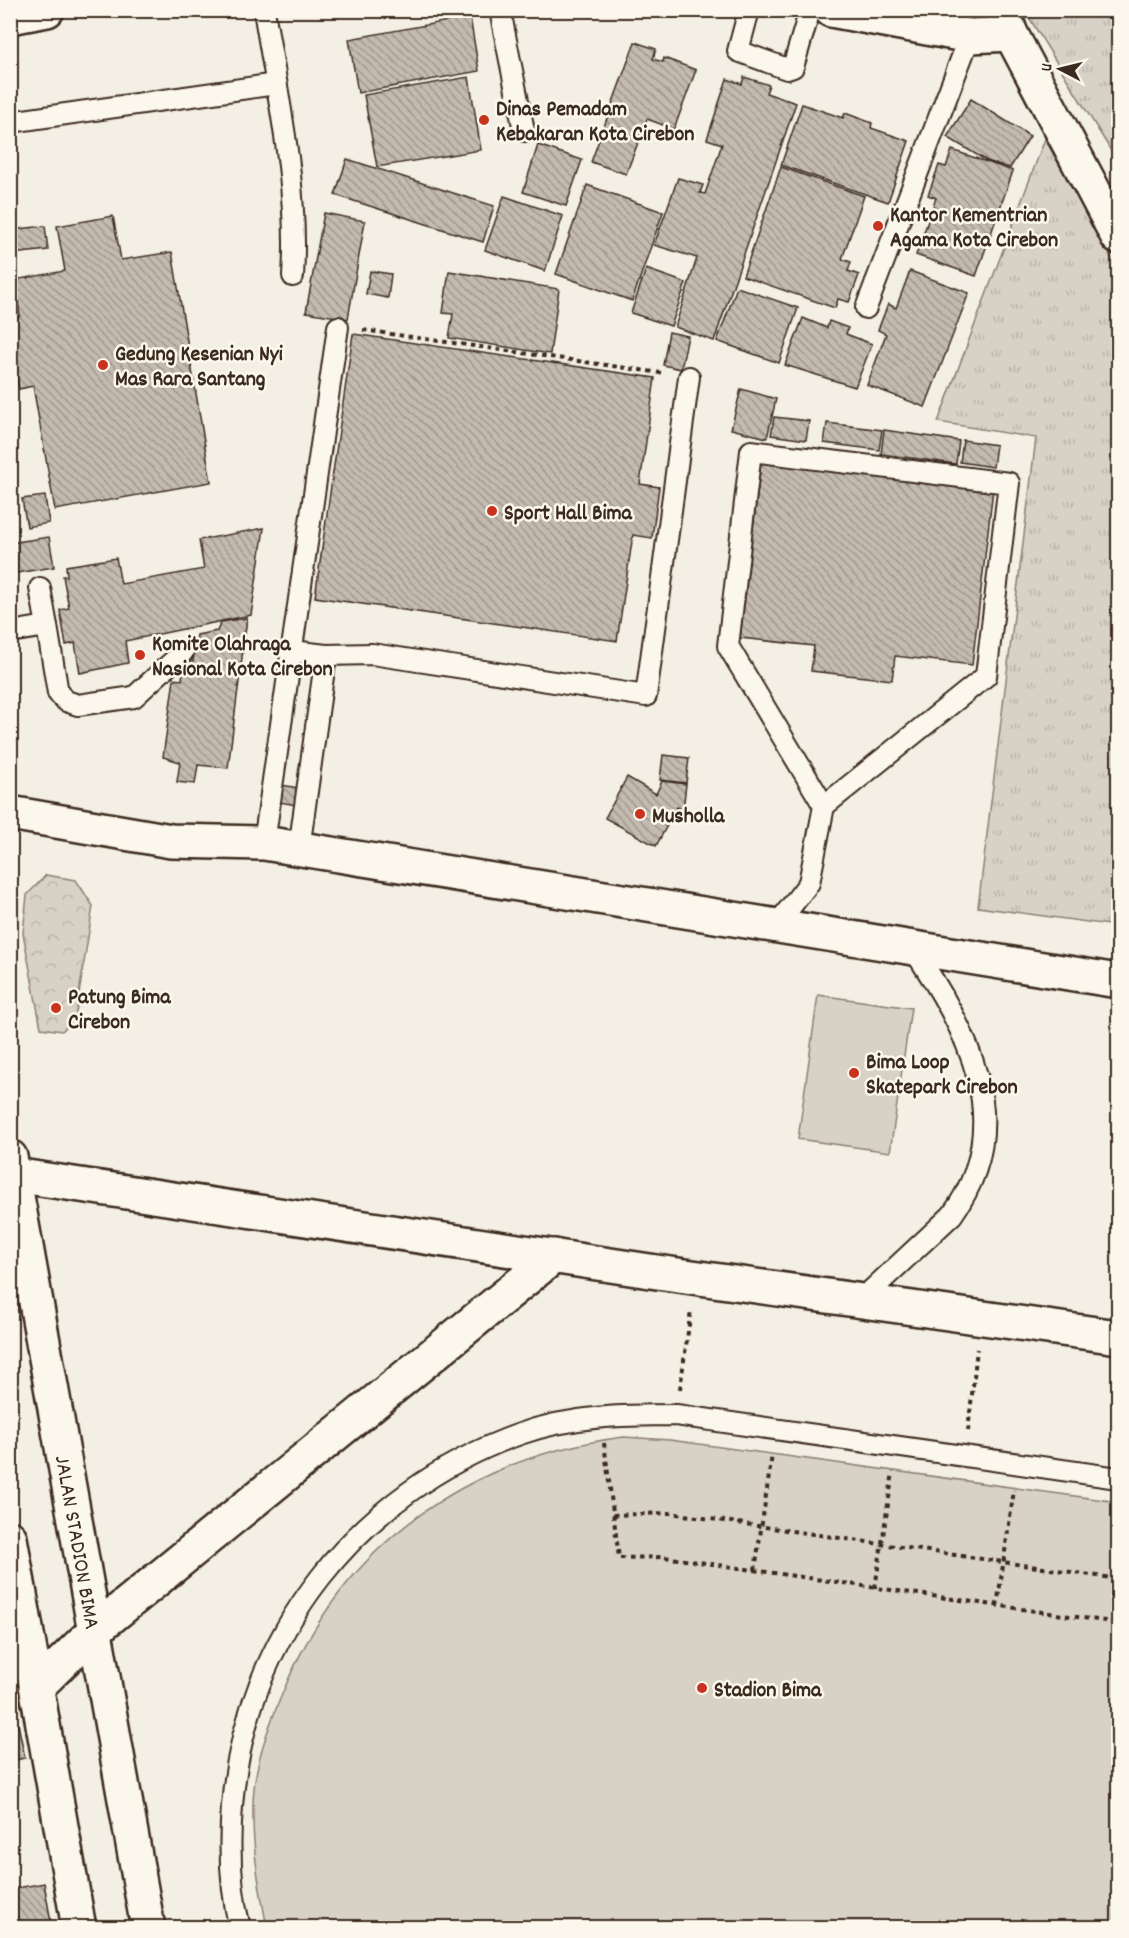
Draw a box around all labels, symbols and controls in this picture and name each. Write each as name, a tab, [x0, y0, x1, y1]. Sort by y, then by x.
north arrow	[1030, 39, 1090, 99]
text: U	[1036, 62, 1060, 73]
place label: Dinas Pemadam Kebakaran Kota Cirebon	[496, 95, 694, 151]
marker: Dinas Pemadam Kebakaran Kota Cirebon	[477, 113, 491, 127]
place label: Kantor Kementrian Agama Kota Cirebon	[890, 201, 1058, 257]
marker: Kantor Kementrian Agama Kota Cirebon	[871, 219, 885, 233]
place label: Gedung Kesenian Nyi Mas Rara Santang	[115, 340, 283, 396]
marker: Gedung Kesenian Nyi Mas Rara Santang	[96, 358, 110, 372]
place label: Sport Hall Bima	[504, 499, 633, 530]
marker: Sport Hall Bima	[485, 504, 499, 518]
place label: Komite Olahraga Nasional Kota Cirebon	[152, 630, 333, 686]
marker: Komite Olahraga Nasional Kota Cirebon	[133, 648, 147, 662]
place label: Musholla	[652, 802, 725, 833]
marker: Musholla	[633, 807, 647, 821]
place label: Patung Bima Cirebon	[68, 983, 171, 1039]
marker: Patung Bima Cirebon	[49, 1001, 63, 1015]
place label: Bima Loop Skatepark Cirebon	[866, 1048, 1018, 1104]
marker: Bima Loop Skatepark Cirebon	[847, 1066, 861, 1080]
street label: JALAN STADION BIMA	[45, 1453, 106, 1632]
place label: Stadion Bima	[714, 1676, 822, 1707]
marker: Stadion Bima	[695, 1681, 709, 1695]

